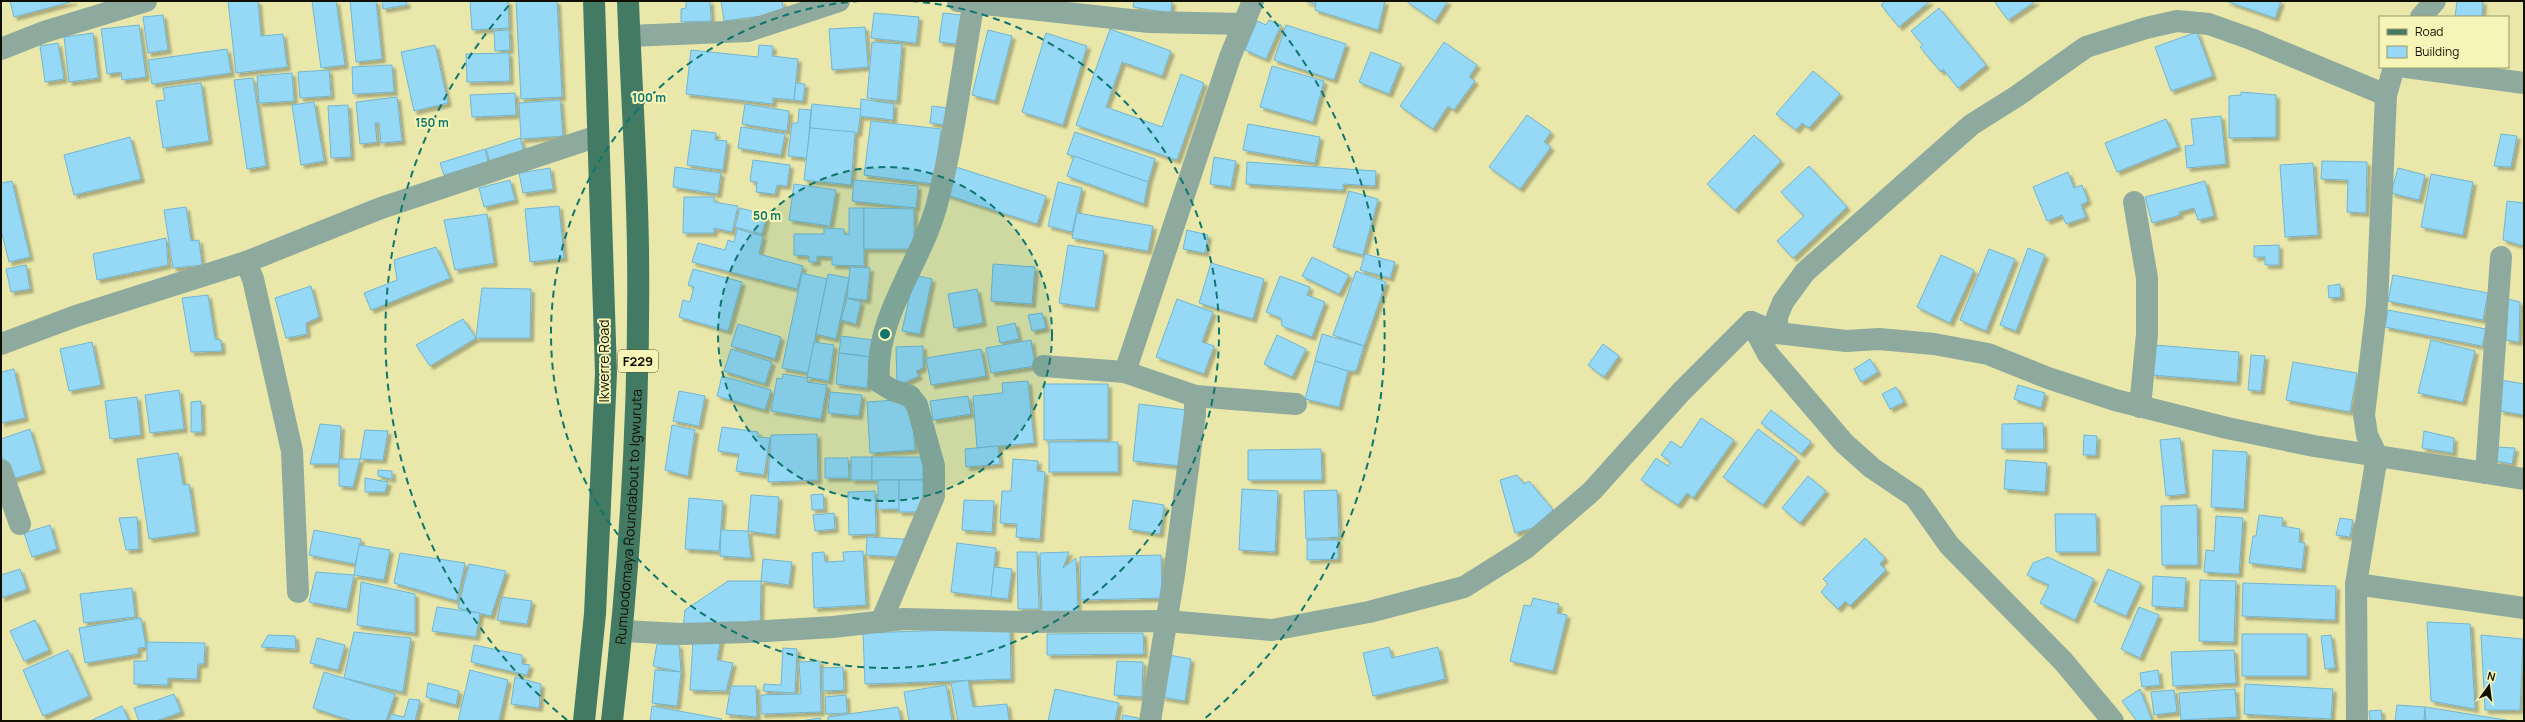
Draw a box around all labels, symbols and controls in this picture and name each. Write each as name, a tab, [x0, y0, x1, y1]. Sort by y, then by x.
legend	[2379, 16, 2509, 68]
text: Road	[2415, 23, 2443, 40]
text: Building	[2415, 43, 2459, 60]
text: 100 m	[632, 89, 666, 106]
text: 150 m	[415, 114, 449, 131]
text: 50 m	[753, 207, 781, 224]
street label: Ikwerre Road	[594, 320, 613, 402]
centre of rings	[878, 327, 892, 341]
road number: F229	[618, 350, 658, 372]
street label: Rumuodomaya Roundabout to Igwuruta	[610, 389, 646, 645]
north arrow	[2469, 666, 2509, 706]
text: N	[2486, 668, 2497, 684]

